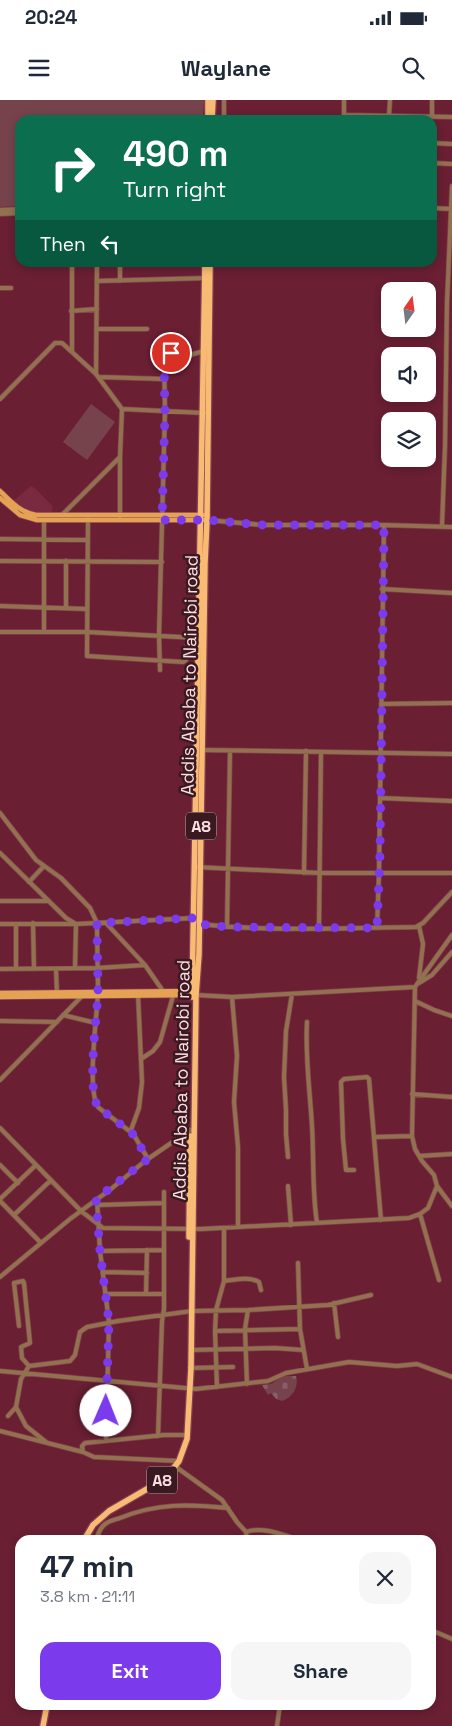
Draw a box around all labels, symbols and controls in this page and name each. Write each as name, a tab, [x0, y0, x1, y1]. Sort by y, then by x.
text: 20:24	[25, 5, 77, 30]
icon: menu	[25, 54, 53, 82]
text: Waylane	[181, 54, 271, 82]
icon: search	[399, 54, 427, 82]
text: 490 m	[123, 132, 228, 176]
icon: right	[40, 135, 105, 200]
text: Turn right	[123, 175, 226, 203]
icon: left	[96, 230, 124, 258]
text: Then	[40, 232, 86, 257]
north arrow	[381, 282, 436, 338]
map controls	[381, 282, 436, 467]
pin	[150, 332, 192, 374]
icon: arrive	[157, 339, 185, 367]
button: sound	[381, 347, 436, 402]
button: layers	[381, 412, 436, 467]
street label: Addis Ababa to Nairobi road	[175, 555, 203, 795]
road number: A8	[186, 812, 216, 839]
street label: Addis Ababa to Nairobi road	[167, 960, 195, 1200]
position arrow	[79, 1384, 131, 1436]
road number: A8	[147, 1466, 177, 1494]
text: 47 min	[40, 1547, 134, 1586]
button: close	[359, 1552, 411, 1604]
text: 3.8 km · 21:11	[40, 1586, 135, 1607]
button: Exit	[40, 1642, 221, 1700]
button: Share	[231, 1642, 411, 1700]

